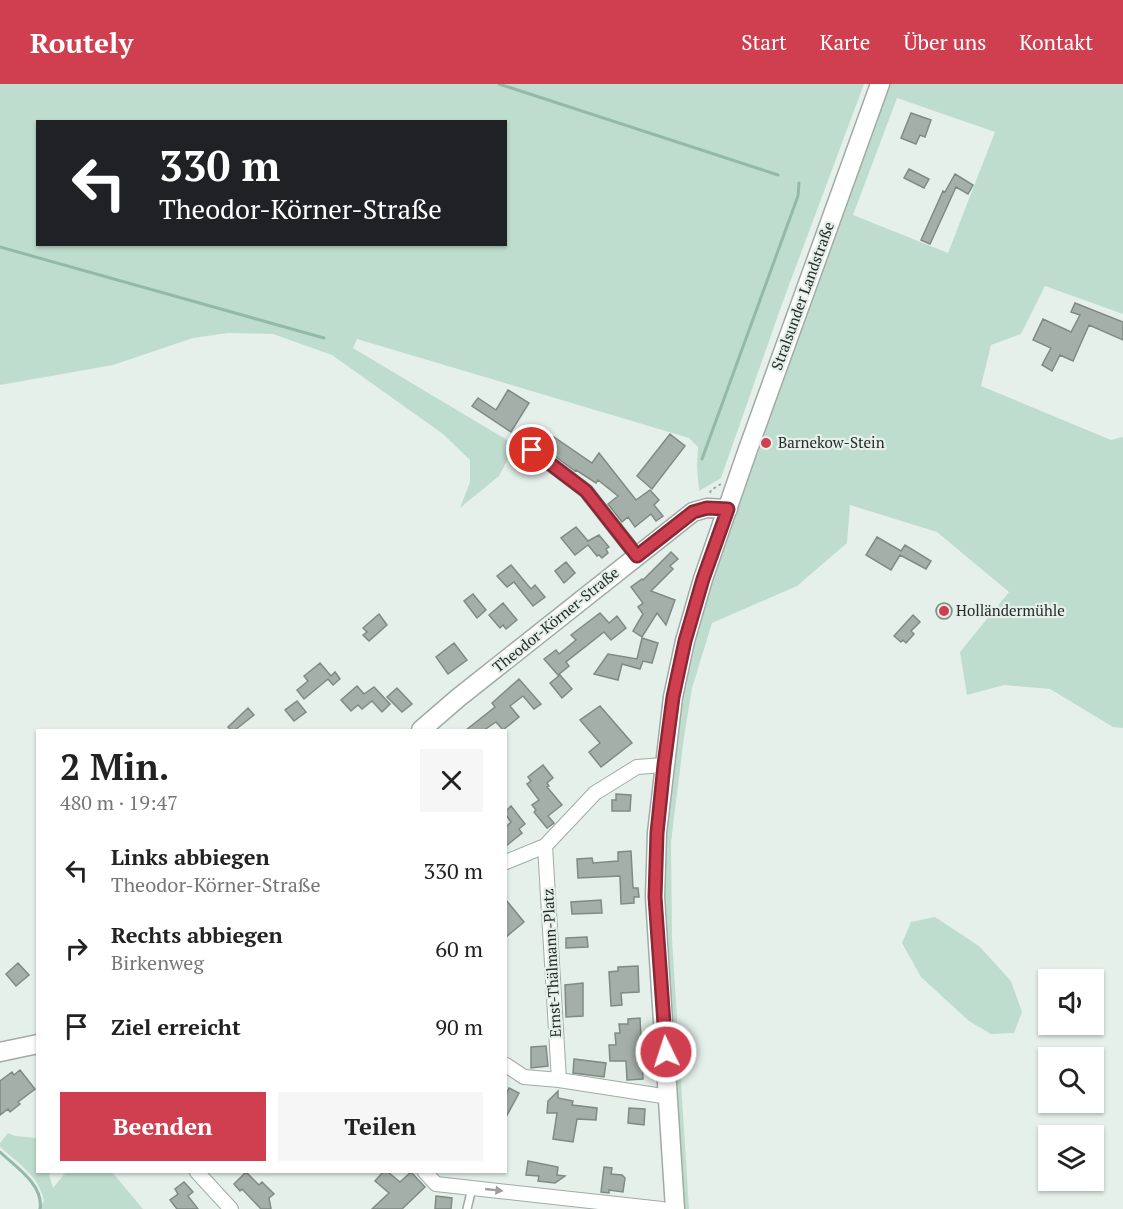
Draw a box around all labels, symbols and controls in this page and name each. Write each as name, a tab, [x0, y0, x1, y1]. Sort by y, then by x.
text: Routely	[30, 24, 133, 61]
text: Start	[741, 28, 787, 56]
text: Karte	[820, 28, 870, 56]
text: Über uns	[903, 28, 986, 56]
text: Kontakt	[1019, 28, 1093, 56]
text: 330 m	[159, 137, 280, 193]
icon: left	[60, 144, 138, 222]
text: Theodor-Körner-Straße	[159, 191, 442, 227]
street label: Stralsunder Landstraße	[766, 219, 838, 373]
pin	[506, 424, 557, 475]
place label: Barnekow-Stein	[778, 432, 885, 452]
icon: arrive	[515, 433, 548, 466]
marker: Barnekow-Stein	[759, 436, 773, 450]
street label: Theodor-Körner-Straße	[488, 562, 623, 676]
place label: Holländermühle	[956, 600, 1065, 620]
marker: Holländermühle	[937, 604, 951, 618]
text: 2 Min.	[60, 743, 169, 790]
button: close	[420, 749, 483, 812]
text: 480 m · 19:47	[60, 789, 178, 816]
text: Links abbiegen	[111, 842, 270, 871]
icon: left	[60, 854, 93, 887]
text: 330 m	[423, 856, 483, 885]
text: Theodor-Körner-Straße	[111, 871, 321, 898]
street label: Ernst-Thälmann-Platz	[537, 888, 565, 1038]
text: Rechts abbiegen	[111, 920, 283, 949]
icon: right	[60, 932, 93, 965]
text: 60 m	[435, 934, 483, 963]
text: Birkenweg	[111, 949, 204, 976]
map controls	[1038, 969, 1104, 1191]
button: sound	[1038, 969, 1104, 1035]
icon: arrive	[60, 1010, 93, 1043]
text: Ziel erreicht	[111, 1012, 241, 1041]
text: 90 m	[435, 1012, 483, 1041]
position arrow	[634, 1020, 698, 1084]
button: search	[1038, 1047, 1104, 1113]
button: Beenden	[60, 1092, 266, 1161]
button: Teilen	[278, 1092, 483, 1161]
button: layers	[1038, 1125, 1104, 1191]
one-way arrow	[485, 1185, 504, 1195]

